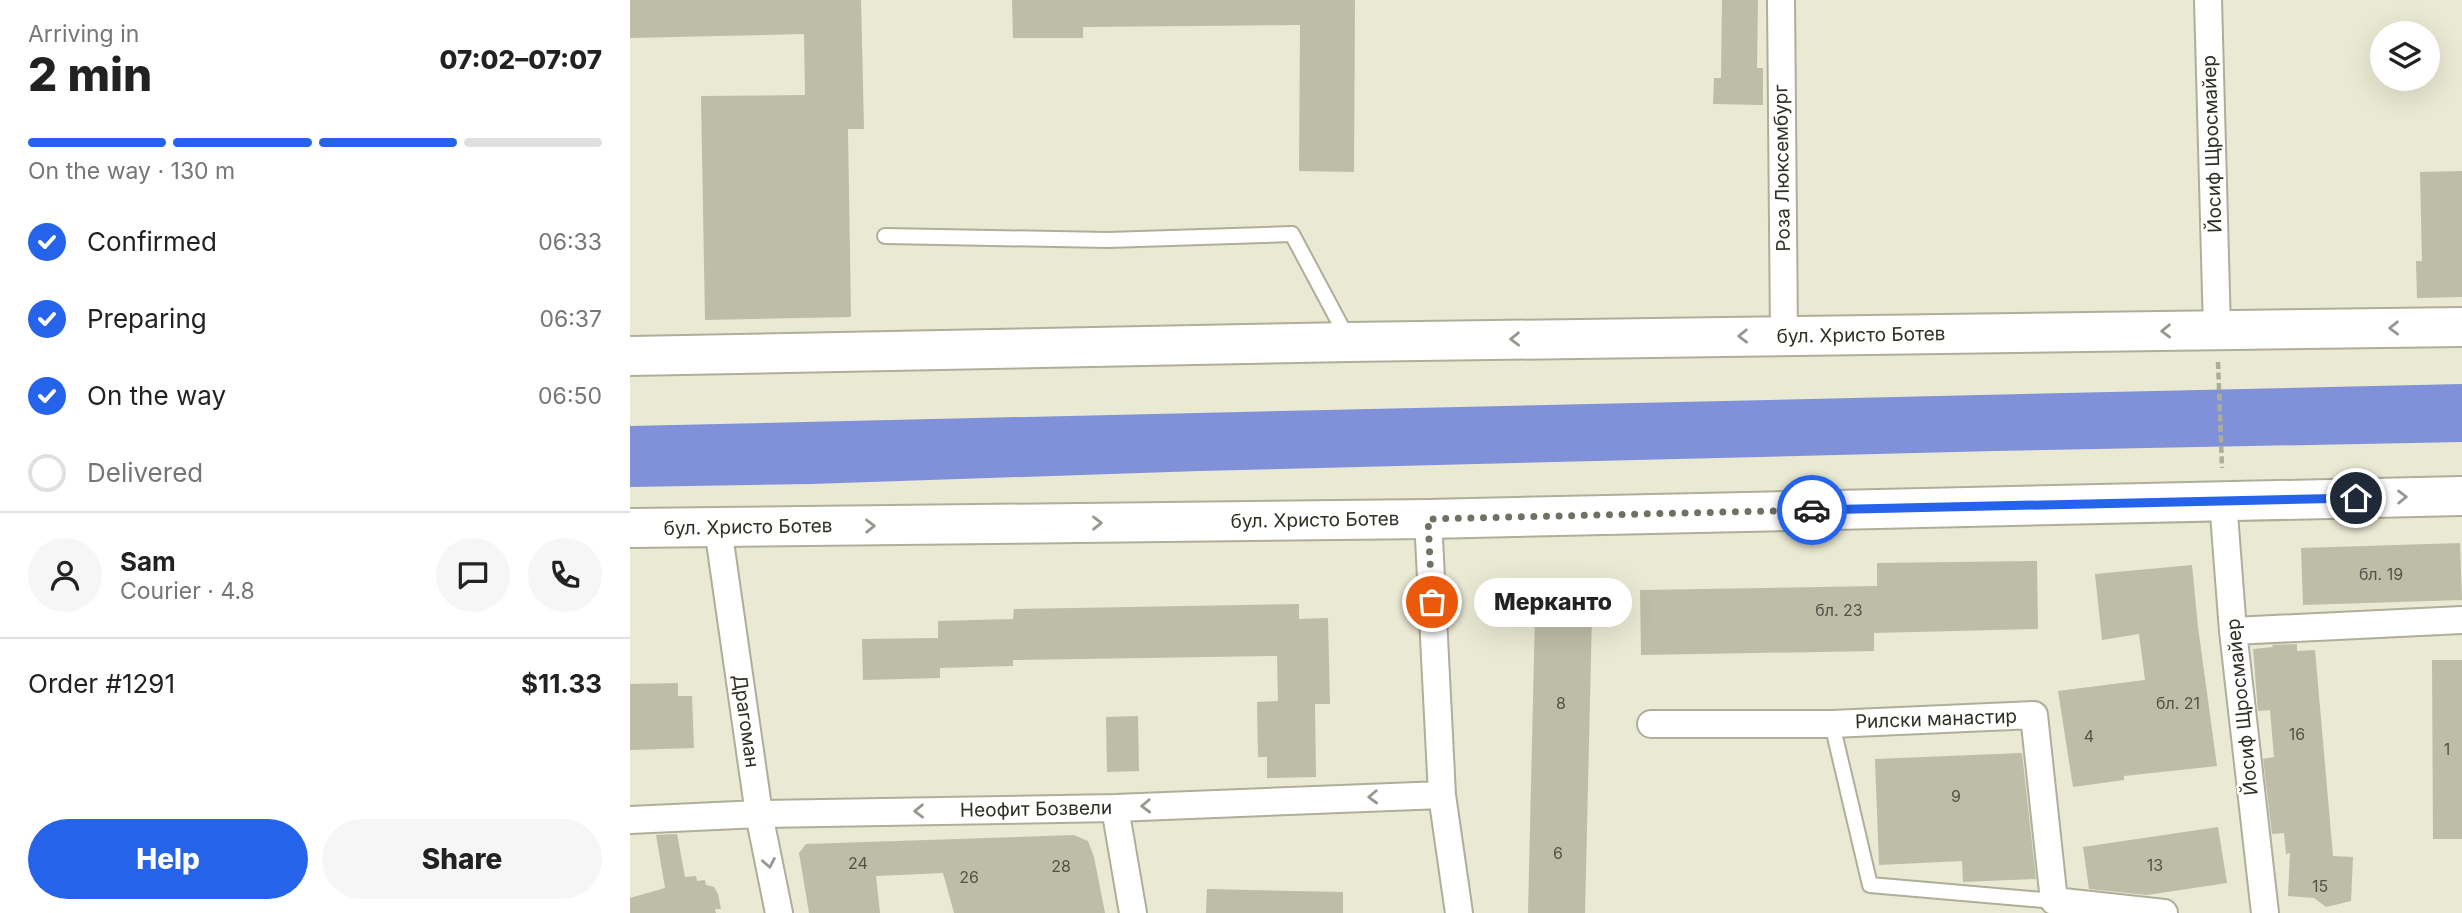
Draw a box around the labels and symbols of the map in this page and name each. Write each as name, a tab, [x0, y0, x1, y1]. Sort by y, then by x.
street label: Йосиф Щросмайер	[2196, 55, 2227, 233]
street label: Роза Люксембург	[1769, 84, 1795, 252]
one-way arrow	[2388, 320, 2399, 336]
street label: бул. Христо Ботев	[1776, 322, 1946, 348]
one-way arrow	[2161, 323, 2172, 338]
one-way arrow	[1737, 328, 1748, 344]
one-way arrow	[1510, 332, 1521, 347]
pin	[2326, 468, 2386, 528]
courier	[1777, 475, 1847, 545]
one-way arrow	[2398, 489, 2408, 505]
street label: бул. Христо Ботев	[1230, 507, 1400, 533]
street label: бул. Христо Ботев	[663, 514, 833, 540]
one-way arrow	[1092, 515, 1103, 531]
one-way arrow	[865, 518, 875, 534]
house number: бл. 19	[2359, 564, 2403, 584]
pin	[1402, 572, 1462, 632]
callout: Мерканто	[1474, 578, 1631, 626]
house number: бл. 23	[1815, 600, 1863, 620]
street label: Йосиф Щросмайер	[2220, 617, 2263, 797]
street label: Драгоман	[728, 673, 764, 769]
house number: 8	[1556, 693, 1566, 713]
house number: бл. 21	[2156, 693, 2200, 713]
street label: Рилски манастир	[1855, 705, 2017, 733]
house number: 16	[2289, 724, 2305, 744]
house number: 4	[2084, 726, 2094, 746]
house number: 1	[2444, 739, 2450, 759]
house number: 9	[1951, 786, 1961, 806]
one-way arrow	[1368, 790, 1379, 805]
street label: Неофит Бозвели	[960, 796, 1112, 822]
one-way arrow	[1140, 799, 1151, 814]
one-way arrow	[913, 803, 923, 819]
house number: 6	[1553, 843, 1563, 863]
house number: 24	[848, 853, 868, 873]
house number: 13	[2147, 855, 2163, 875]
house number: 28	[1051, 856, 1071, 876]
one-way arrow	[761, 857, 776, 869]
house number: 26	[959, 867, 979, 887]
house number: 15	[2312, 876, 2328, 896]

